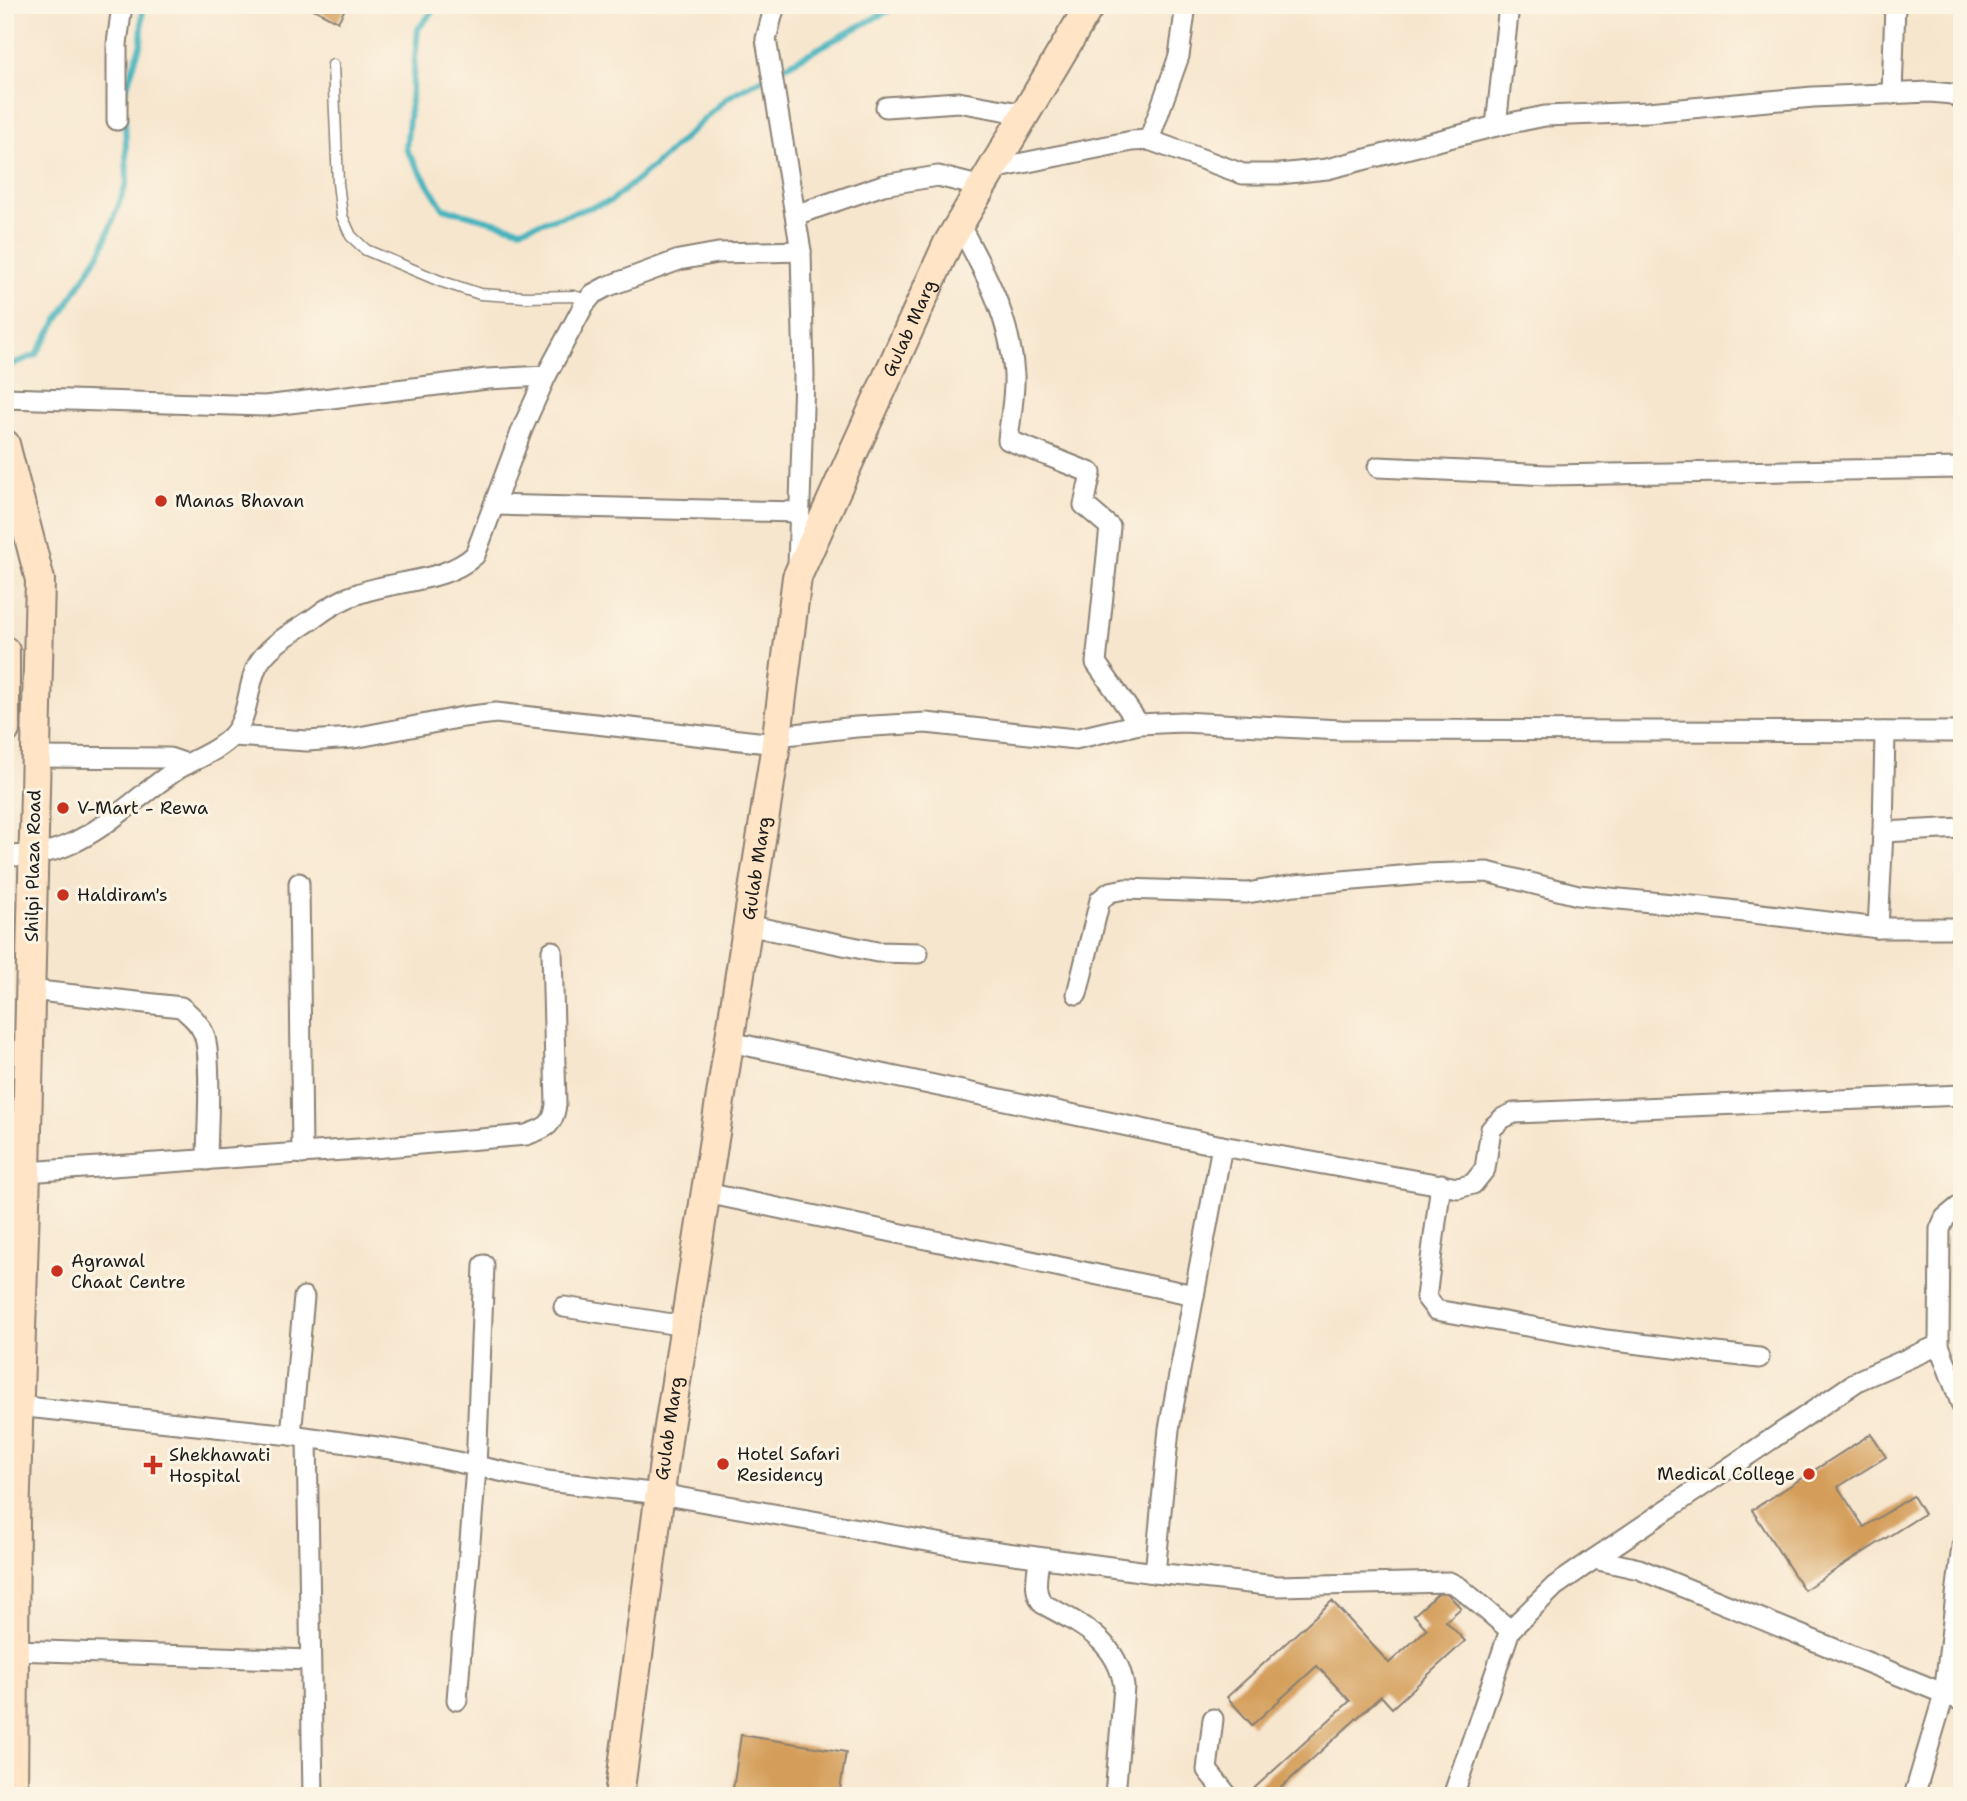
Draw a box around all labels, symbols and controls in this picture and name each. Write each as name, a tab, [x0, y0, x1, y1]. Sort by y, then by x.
street label: Gulab Marg	[877, 276, 942, 381]
place label: Manas Bhavan	[175, 489, 304, 513]
marker: Manas Bhavan	[153, 493, 169, 509]
street label: Shilpi Plaza Road	[20, 790, 46, 942]
place label: V-Mart - Rewa	[77, 796, 208, 820]
marker: V-Mart - Rewa	[55, 800, 71, 816]
street label: Gulab Marg	[737, 815, 776, 922]
place label: Haldiram's	[77, 883, 168, 907]
marker: Haldiram's	[55, 887, 71, 903]
place label: Agrawal Chaat Centre	[71, 1249, 186, 1294]
marker: Agrawal Chaat Centre	[49, 1263, 65, 1279]
street label: Gulab Marg	[650, 1375, 689, 1482]
place label: Hotel Safari Residency	[737, 1442, 840, 1487]
place label: Shekhawati Hospital	[169, 1443, 271, 1488]
marker: Shekhawati Hospital	[143, 1455, 163, 1475]
marker: Hotel Safari Residency	[715, 1456, 731, 1472]
place label: Medical College	[1657, 1462, 1795, 1486]
marker: Medical College	[1801, 1466, 1817, 1482]

